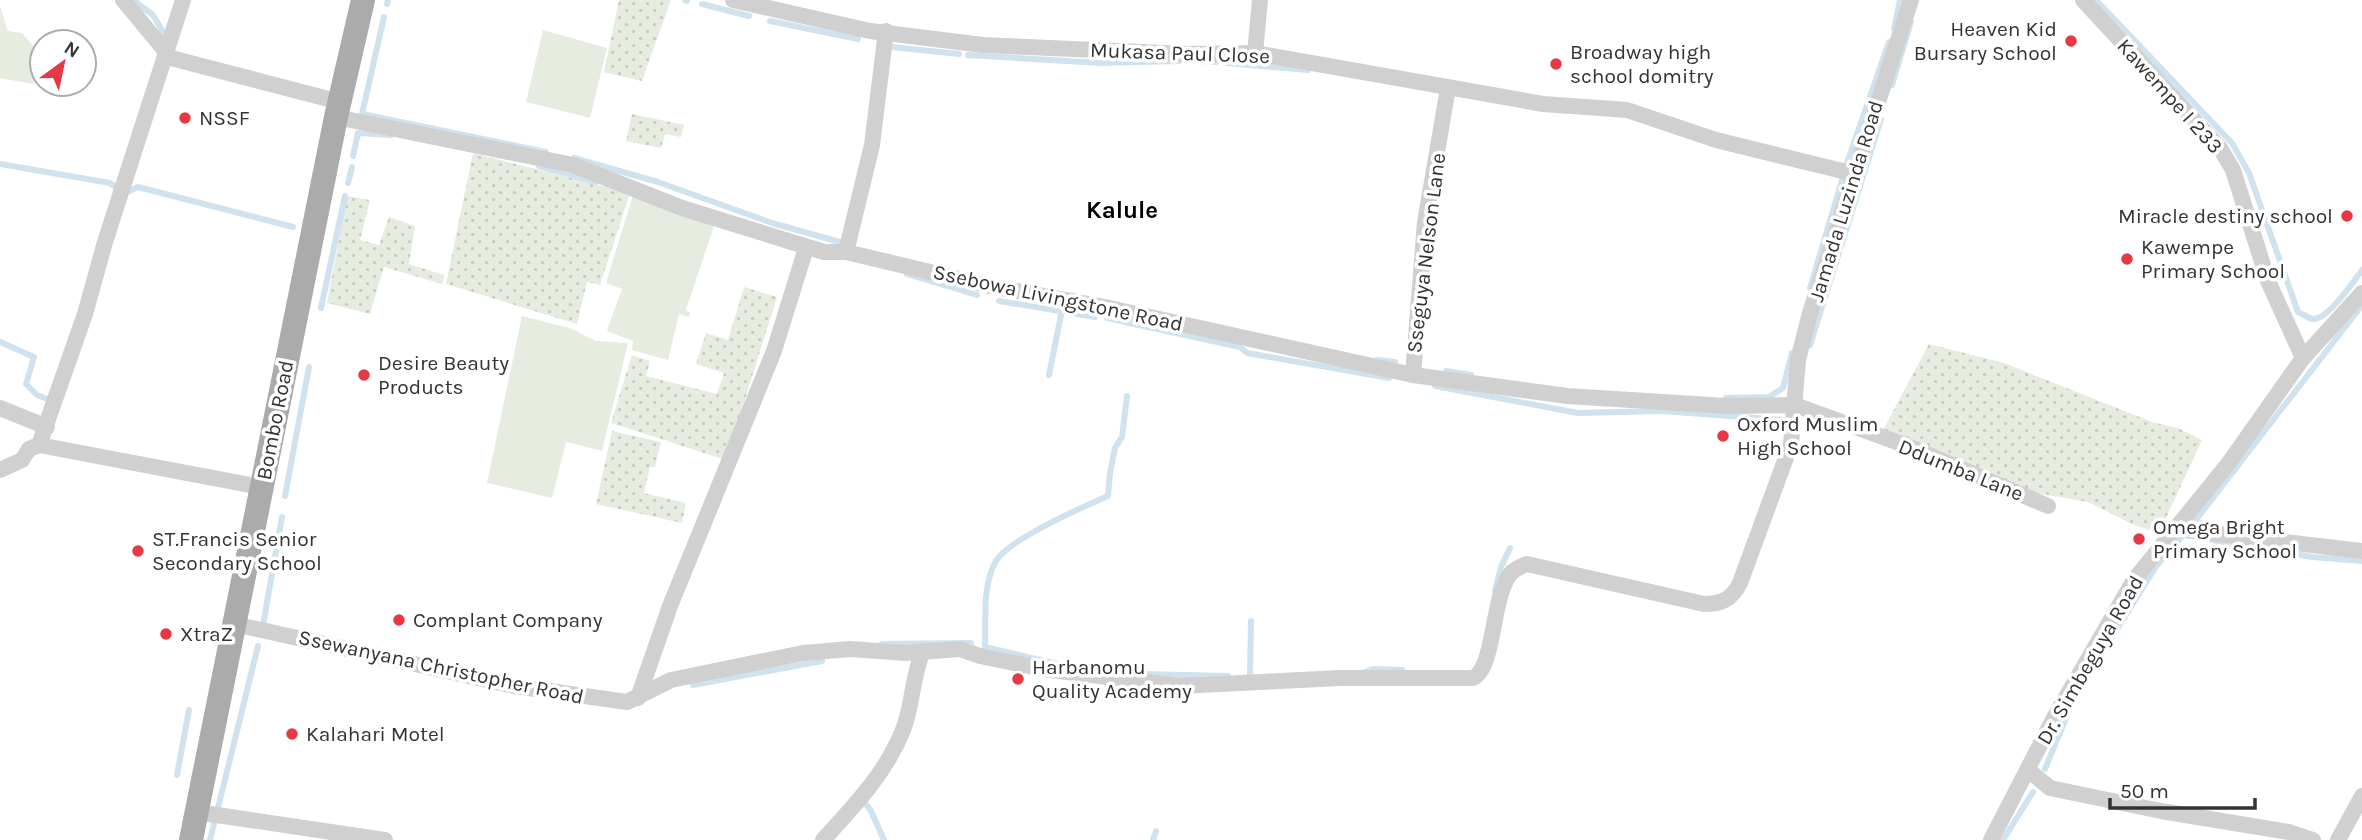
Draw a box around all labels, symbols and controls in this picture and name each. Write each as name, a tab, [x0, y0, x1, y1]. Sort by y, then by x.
place label: Heaven Kid Bursary School	[1914, 17, 2057, 65]
north arrow	[28, 28, 98, 98]
marker: Heaven Kid Bursary School	[2063, 33, 2079, 49]
street label: Kawempe I 233	[2112, 34, 2228, 158]
text: N	[60, 37, 83, 63]
street label: Mukasa Paul Close	[1089, 38, 1271, 68]
place label: Broadway high school domitry	[1570, 40, 1714, 88]
marker: Broadway high school domitry	[1548, 56, 1564, 72]
street label: Jamada Luzinda Road	[1804, 98, 1888, 304]
place label: NSSF	[199, 106, 250, 130]
marker: NSSF	[177, 110, 193, 126]
street label: Sseguya Nelson Lane	[1402, 152, 1450, 354]
district label: Kalule	[1086, 196, 1158, 224]
place label: Miracle destiny school	[2118, 204, 2333, 228]
marker: Miracle destiny school	[2339, 208, 2355, 224]
place label: Kawempe Primary School	[2141, 235, 2285, 283]
marker: Kawempe Primary School	[2119, 251, 2135, 267]
street label: Ssebowa Livingstone Road	[931, 260, 1185, 336]
place label: Desire Beauty Products	[378, 351, 509, 399]
street label: Bombo Road	[252, 358, 298, 482]
marker: Desire Beauty Products	[356, 367, 372, 383]
place label: Oxford Muslim High School	[1737, 412, 1878, 460]
marker: Oxford Muslim High School	[1715, 428, 1731, 444]
street label: Ddumba Lane	[1895, 434, 2027, 506]
place label: Omega Bright Primary School	[2153, 515, 2297, 563]
place label: ST.Francis Senior Secondary School	[152, 527, 322, 575]
marker: Omega Bright Primary School	[2131, 531, 2147, 547]
marker: ST.Francis Senior Secondary School	[130, 543, 146, 559]
street label: Dr. Simbeguya Road	[2032, 571, 2148, 749]
place label: Complant Company	[413, 608, 603, 632]
marker: Complant Company	[391, 612, 407, 628]
place label: XtraZ	[180, 622, 233, 646]
street label: Ssewanyana Christopher Road	[296, 625, 586, 709]
marker: XtraZ	[158, 626, 174, 642]
place label: Harbanomu Quality Academy	[1032, 655, 1192, 703]
marker: Harbanomu Quality Academy	[1010, 671, 1026, 687]
place label: Kalahari Motel	[306, 722, 445, 746]
marker: Kalahari Motel	[284, 726, 300, 742]
scale bar	[2110, 766, 2255, 810]
text: 50 m	[2120, 779, 2169, 803]

